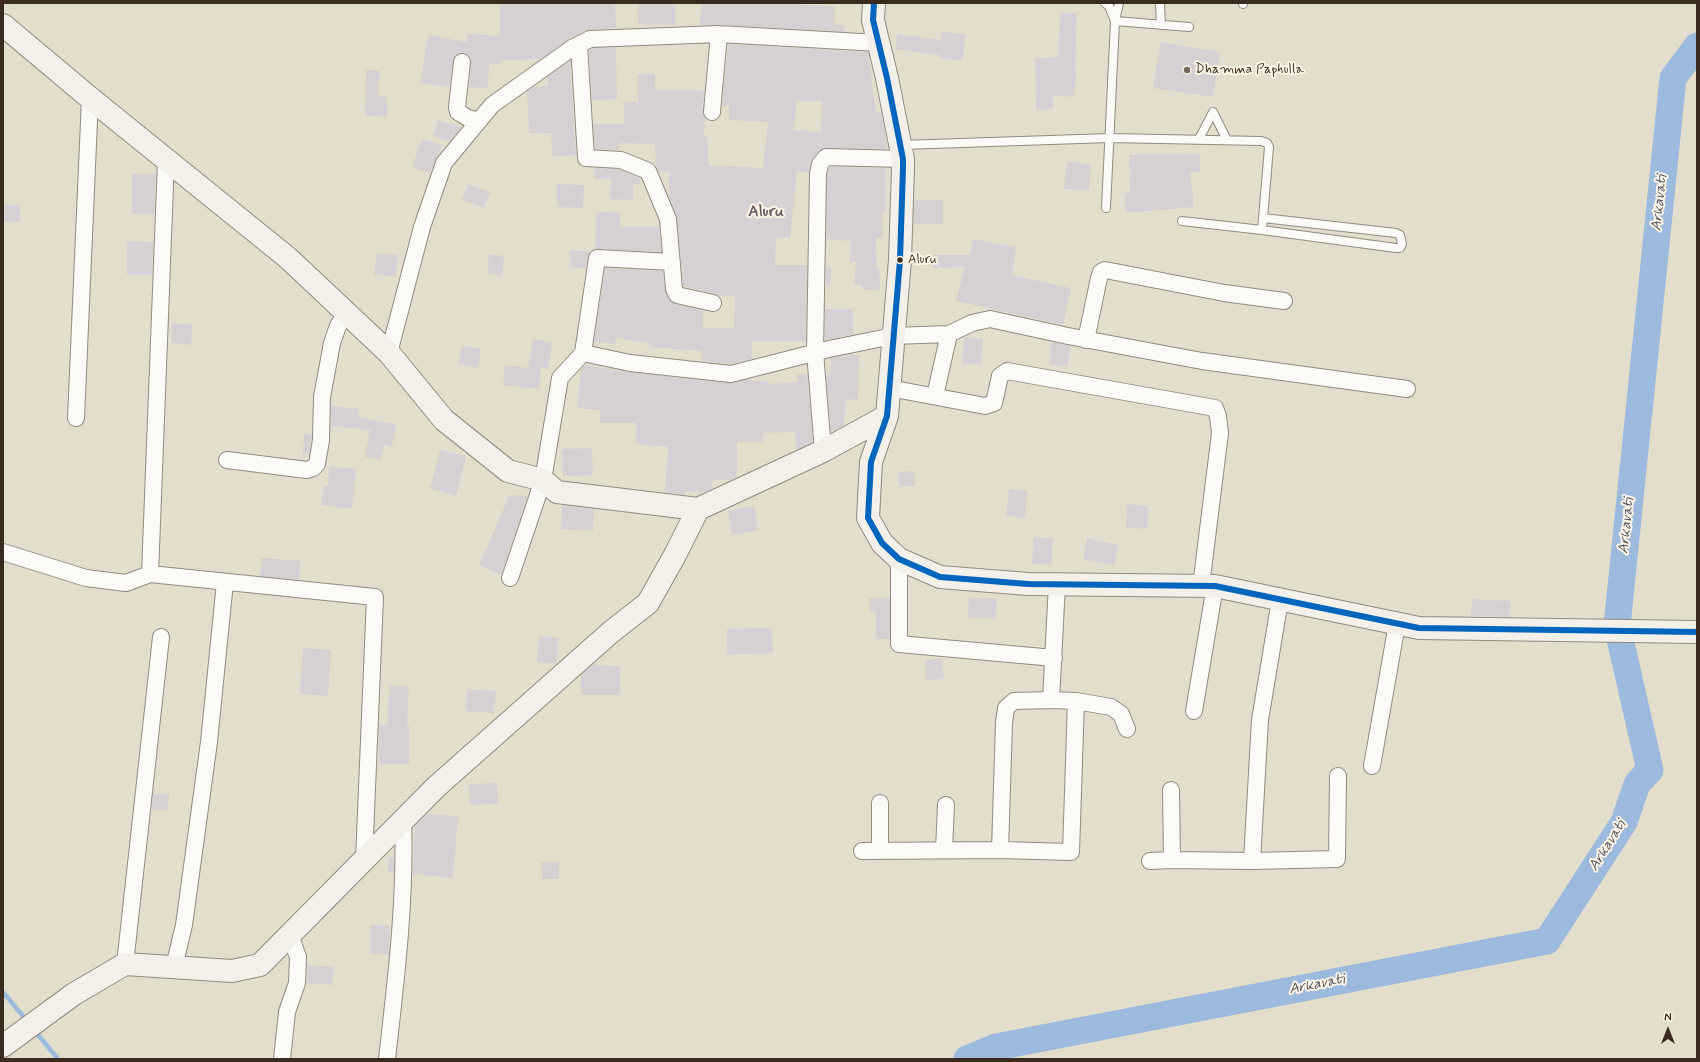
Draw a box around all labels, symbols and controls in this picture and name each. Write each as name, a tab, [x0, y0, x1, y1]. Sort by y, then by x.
place label: Dhamma Paphulla	[1195, 62, 1304, 78]
marker: Dhamma Paphulla	[1182, 65, 1192, 75]
water label: Arkavati	[1648, 174, 1672, 232]
district label: Aluru	[748, 203, 784, 223]
place label: Aluru	[908, 252, 937, 268]
marker: Aluru	[895, 255, 905, 265]
water label: Arkavati	[1615, 497, 1639, 555]
water label: Arkavati	[1585, 817, 1631, 875]
water label: Arkavati	[1288, 971, 1346, 999]
north arrow	[1648, 1010, 1688, 1050]
text: N	[1664, 1011, 1672, 1025]

